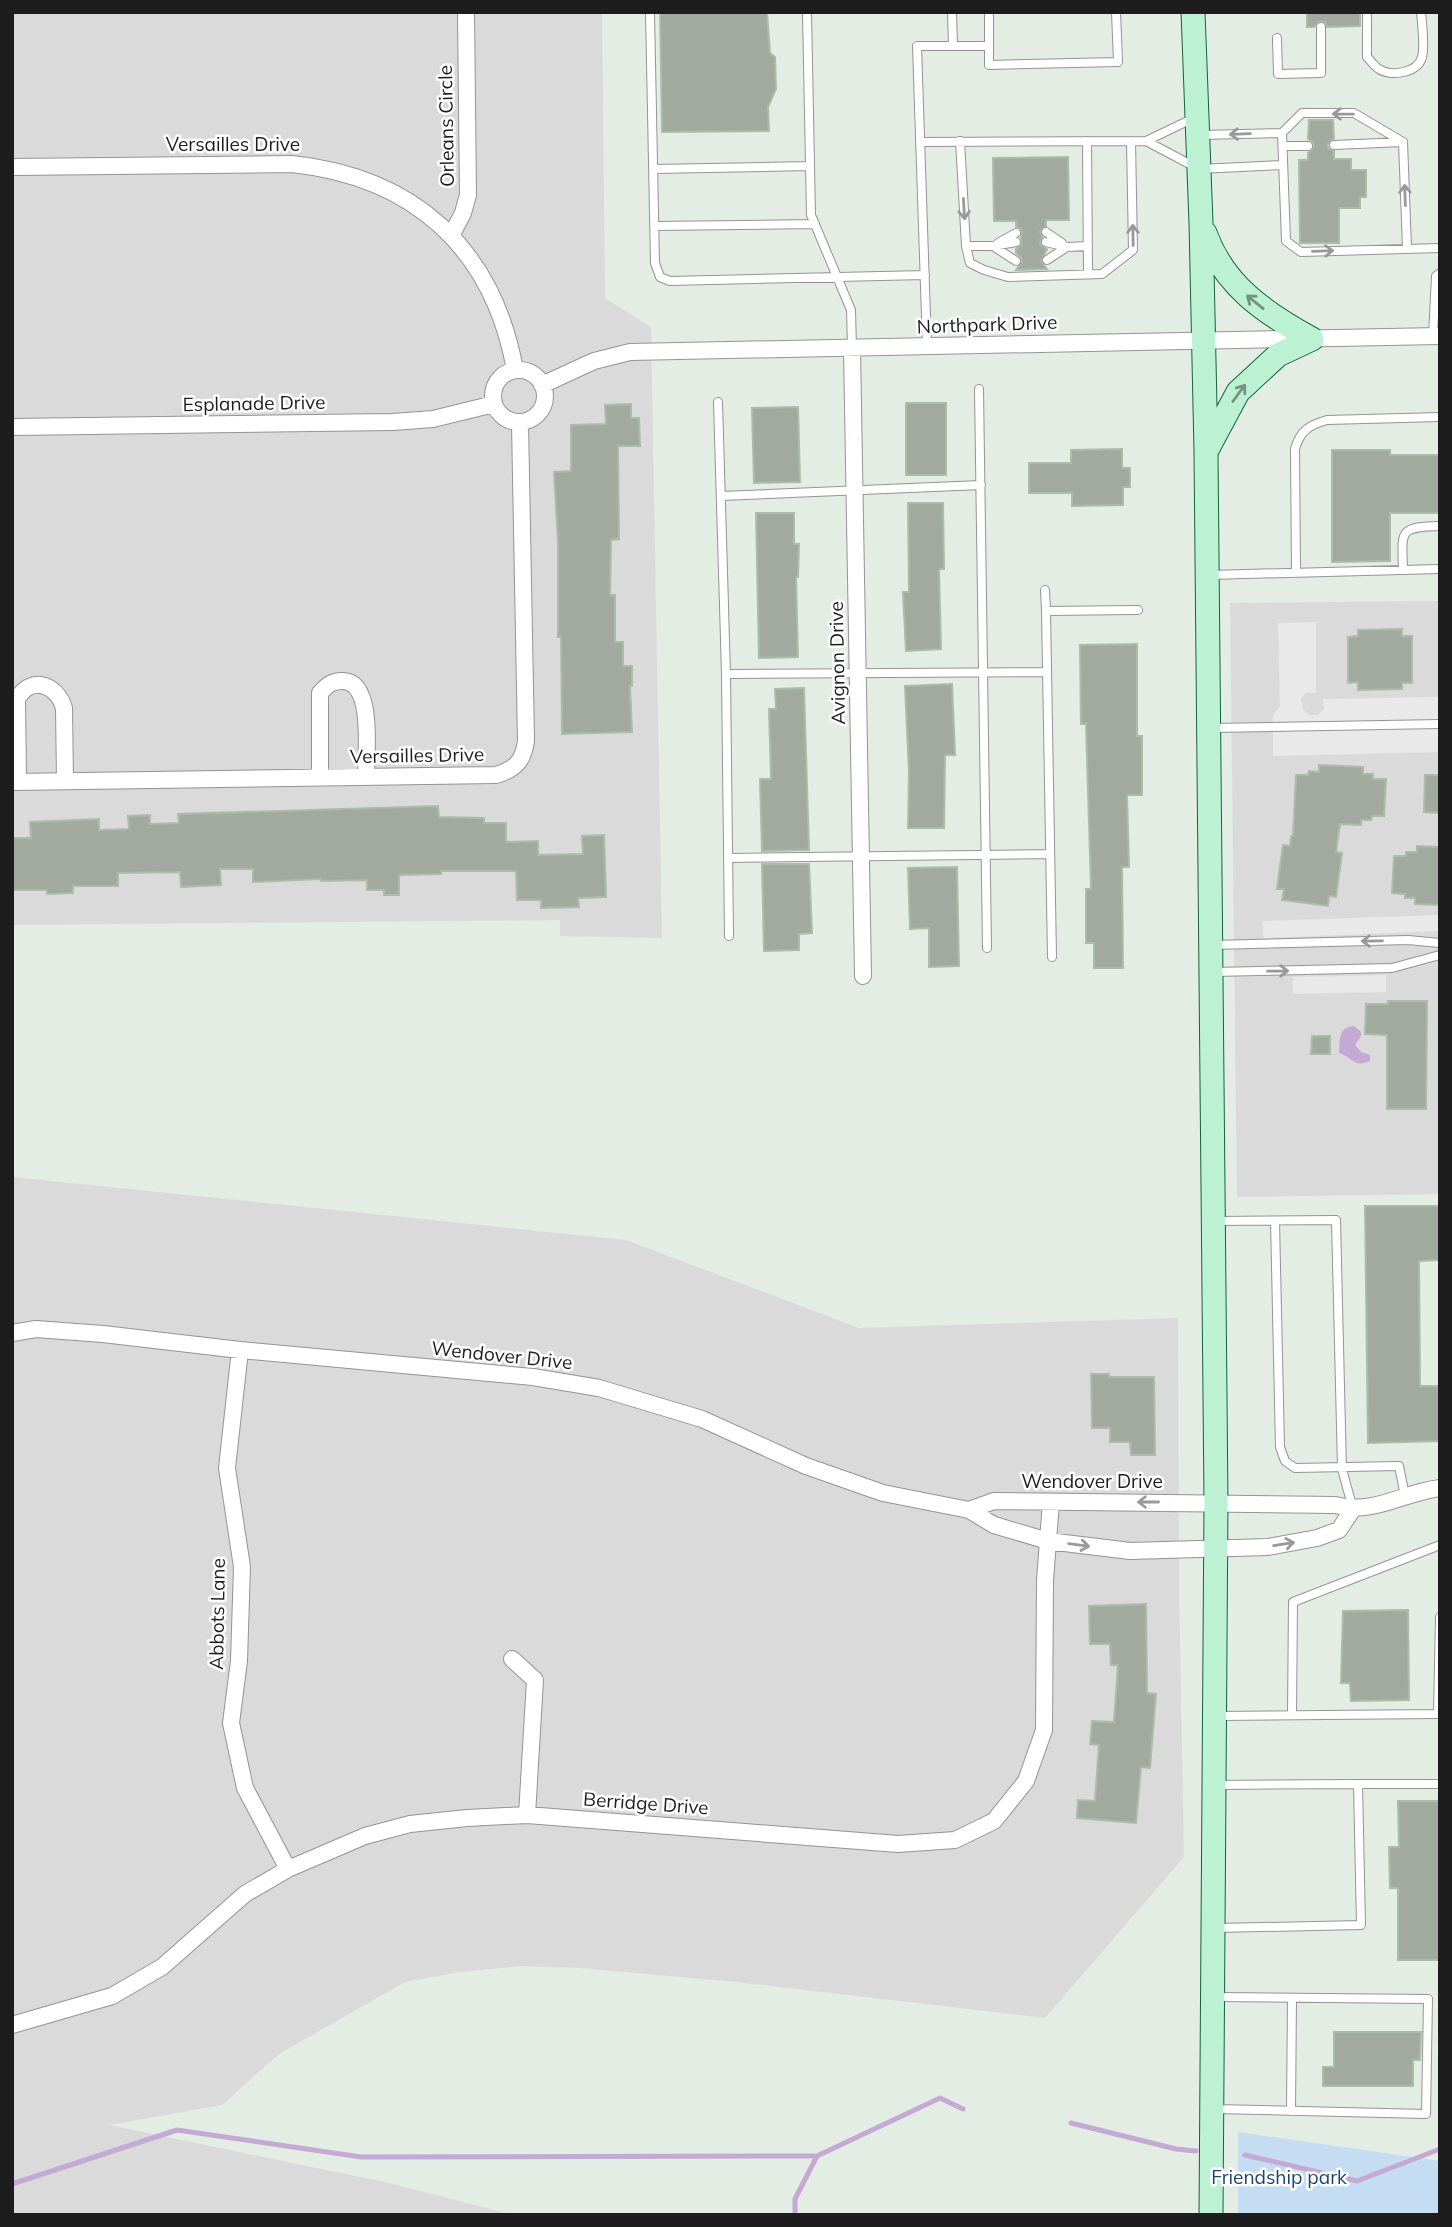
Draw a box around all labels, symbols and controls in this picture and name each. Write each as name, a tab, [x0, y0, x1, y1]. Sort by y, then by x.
street label: Orleans Circle	[433, 65, 459, 187]
one-way arrow	[1331, 107, 1354, 120]
one-way arrow	[1229, 128, 1252, 141]
street label: Versailles Drive	[166, 132, 300, 156]
one-way arrow	[1399, 184, 1412, 207]
one-way arrow	[958, 197, 971, 220]
one-way arrow	[1126, 223, 1140, 246]
one-way arrow	[1312, 245, 1335, 258]
one-way arrow	[1246, 294, 1264, 310]
street label: Northpark Drive	[916, 310, 1058, 338]
one-way arrow	[1231, 384, 1246, 403]
street label: Esplanade Drive	[182, 390, 326, 416]
street label: Avignon Drive	[824, 601, 850, 725]
street label: Versailles Drive	[350, 742, 484, 768]
one-way arrow	[1360, 934, 1383, 948]
one-way arrow	[1266, 964, 1289, 978]
street label: Wendover Drive	[430, 1336, 574, 1374]
street label: Wendover Drive	[1021, 1469, 1163, 1493]
one-way arrow	[1137, 1495, 1160, 1509]
one-way arrow	[1272, 1537, 1294, 1550]
one-way arrow	[1067, 1538, 1090, 1551]
street label: Abbots Lane	[204, 1558, 230, 1670]
street label: Berridge Drive	[583, 1787, 709, 1819]
park label: Friendship park	[1211, 2165, 1347, 2189]

